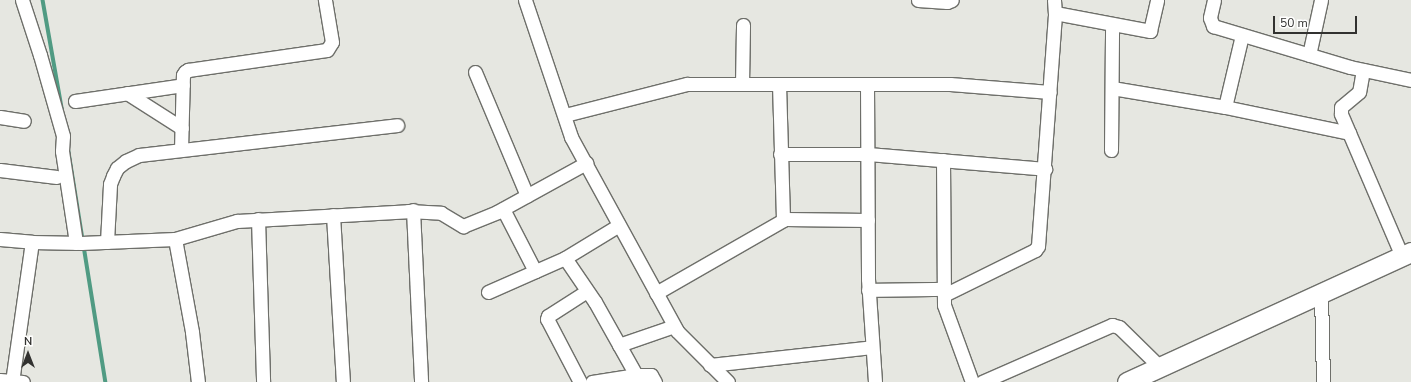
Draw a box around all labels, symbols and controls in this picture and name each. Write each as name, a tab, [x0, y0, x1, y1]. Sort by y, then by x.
scale bar	[1275, 8, 1359, 34]
text: 50 m	[1280, 15, 1308, 31]
north arrow	[8, 334, 48, 374]
text: N	[24, 334, 32, 349]

